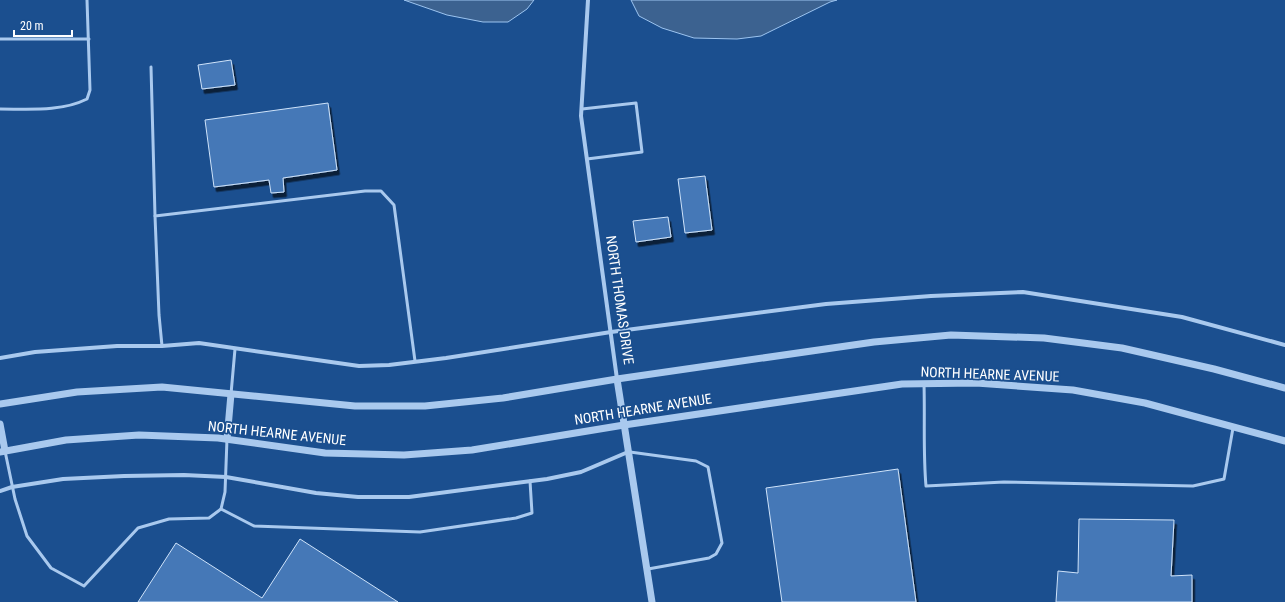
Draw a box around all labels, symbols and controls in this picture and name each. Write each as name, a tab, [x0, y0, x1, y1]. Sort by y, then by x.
scale bar	[14, 12, 72, 38]
text: 20 m	[20, 19, 44, 33]
street label: NORTH THOMAS DRIVE	[603, 234, 637, 366]
street label: NORTH HEARNE AVENUE	[920, 364, 1060, 384]
street label: NORTH HEARNE AVENUE	[573, 390, 713, 428]
street label: NORTH HEARNE AVENUE	[207, 418, 347, 448]

